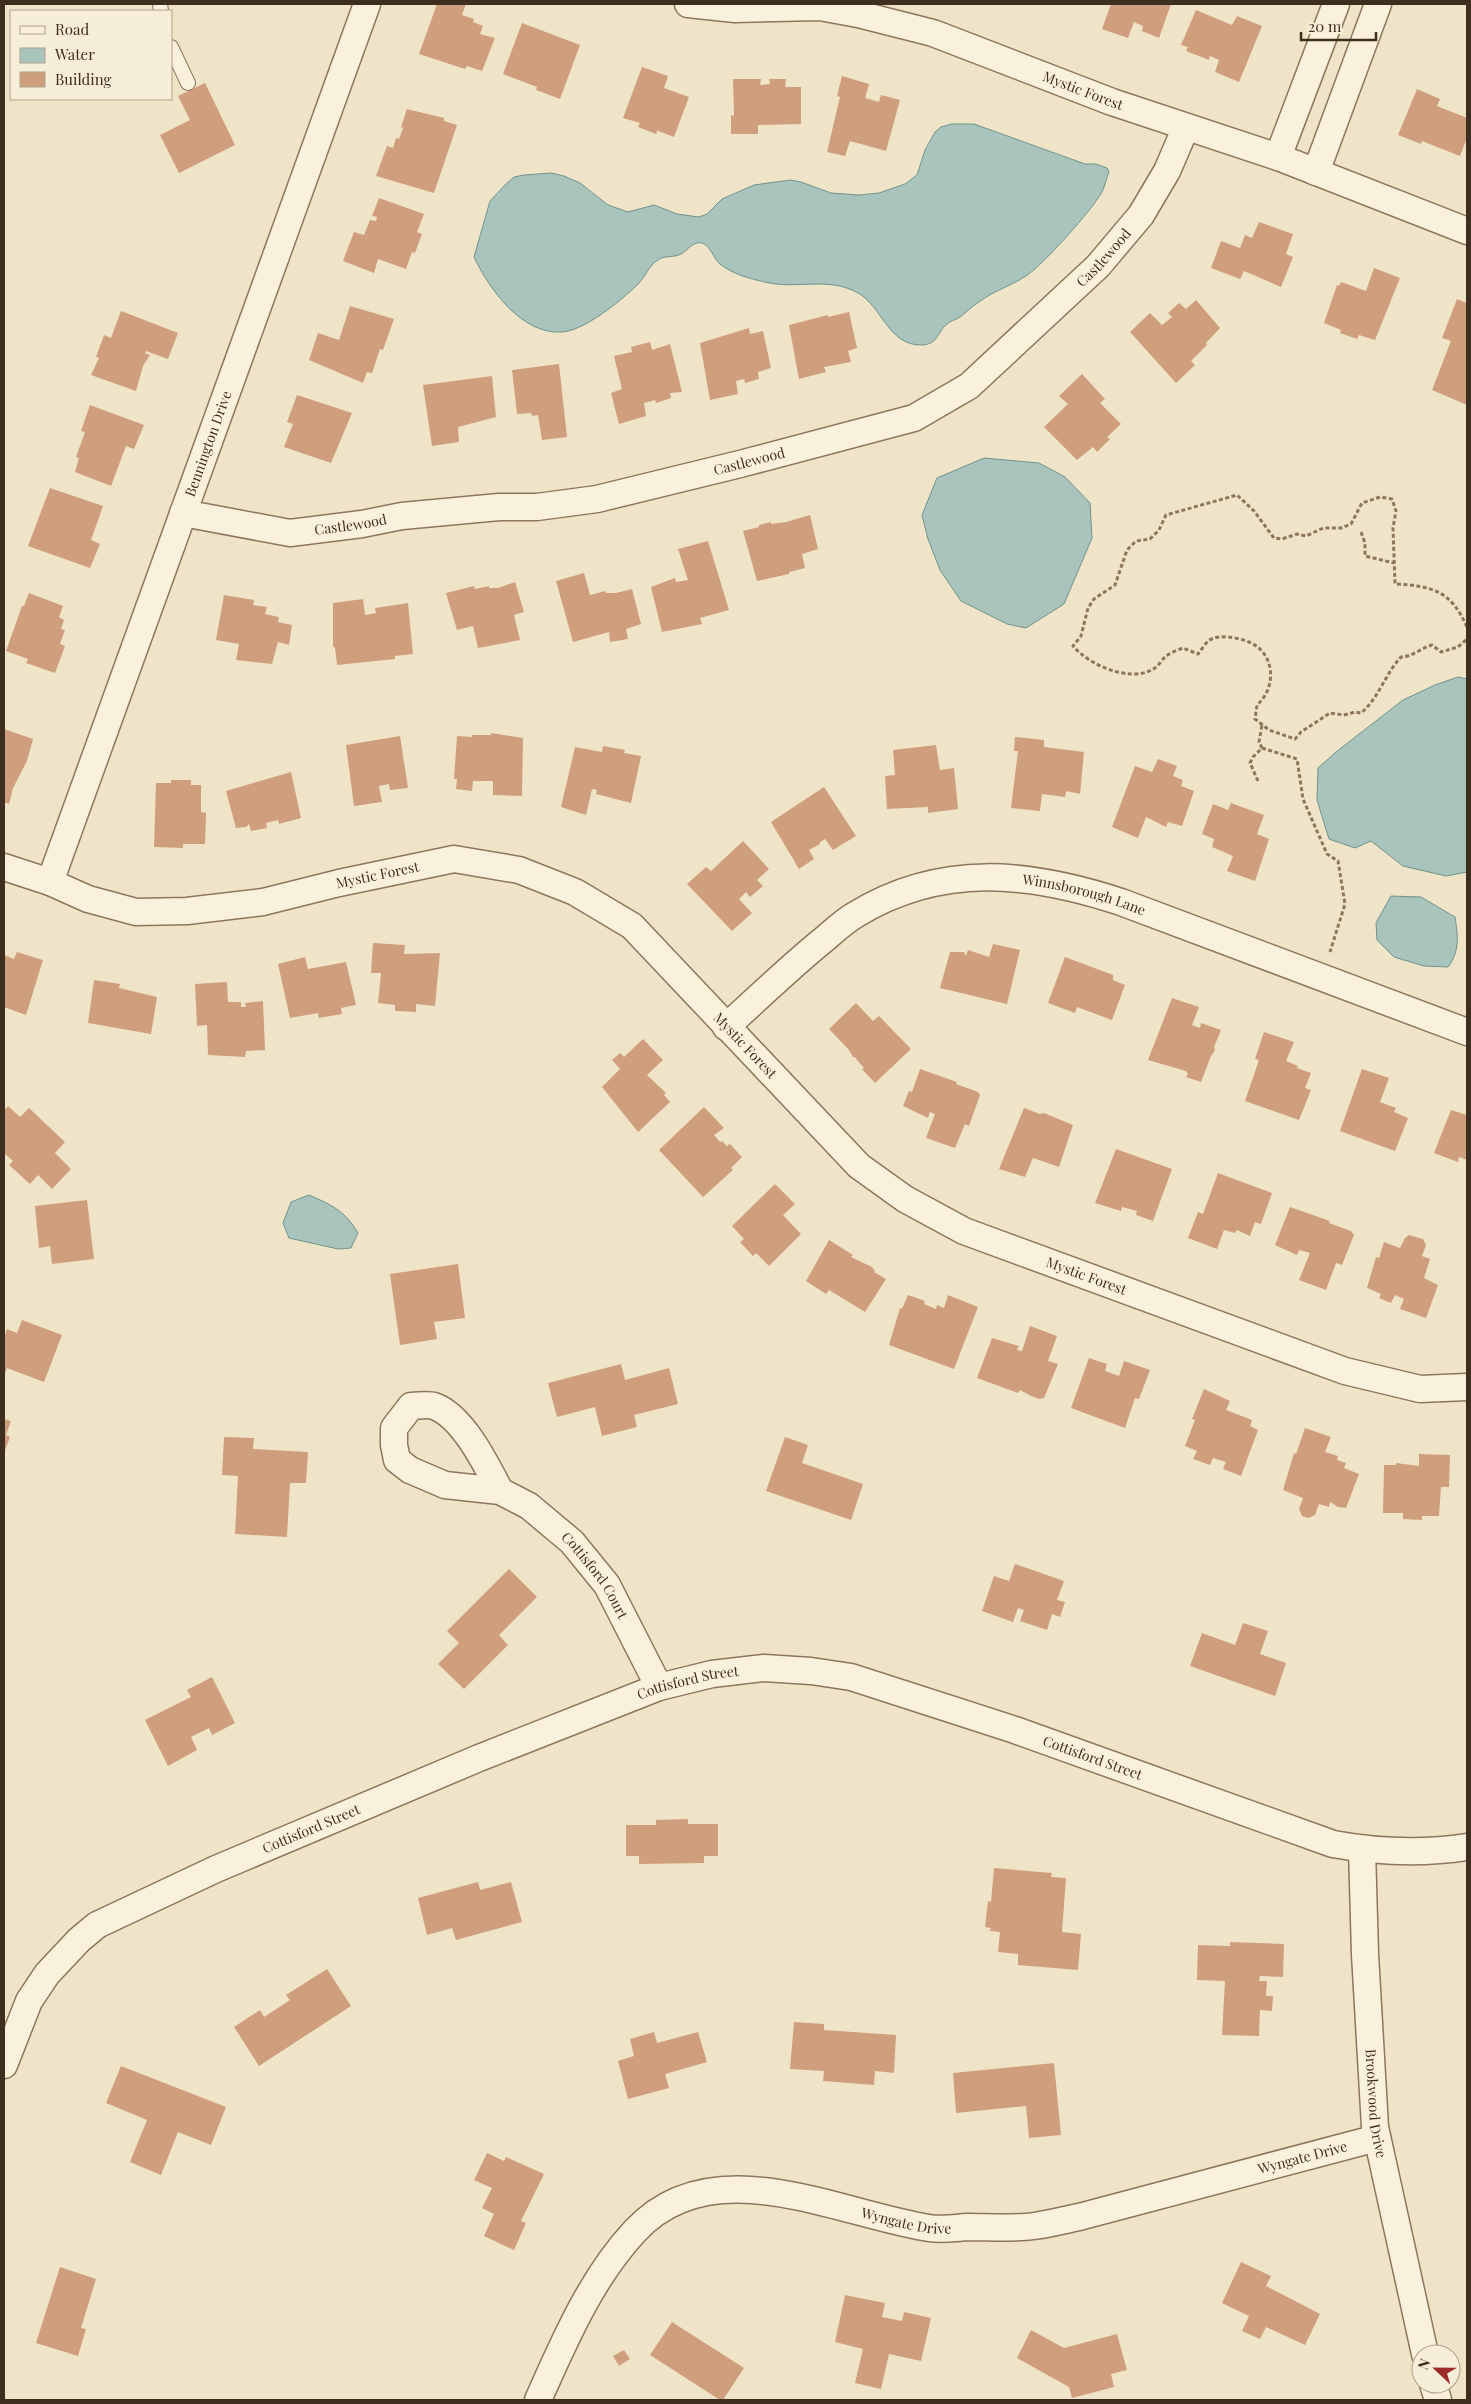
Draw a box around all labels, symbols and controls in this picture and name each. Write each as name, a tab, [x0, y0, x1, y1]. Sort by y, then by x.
legend	[10, 10, 172, 100]
scale bar	[1301, 10, 1376, 42]
text: 20 m	[1308, 16, 1342, 36]
text: Road	[55, 19, 89, 39]
text: Water	[54, 44, 95, 64]
street label: Mystic Forest	[1040, 66, 1127, 114]
text: Building	[55, 69, 112, 89]
street label: Castlewood	[1072, 224, 1135, 291]
street label: Bennington Drive	[180, 388, 236, 499]
street label: Castlewood	[712, 443, 787, 479]
street label: Castlewood	[313, 509, 388, 539]
street label: Mystic Forest	[334, 856, 422, 892]
street label: Winnsborough Lane	[1020, 869, 1148, 919]
street label: Mystic Forest	[710, 1008, 782, 1083]
street label: Mystic Forest	[1044, 1252, 1130, 1299]
street label: Cottisford Court	[558, 1527, 633, 1623]
street label: Cottisford Street	[634, 1661, 741, 1704]
street label: Cottisford Street	[1040, 1731, 1146, 1784]
street label: Cottisford Street	[259, 1799, 364, 1857]
street label: Brookwood Drive	[1362, 2048, 1392, 2160]
street label: Wyngate Drive	[1255, 2136, 1349, 2178]
street label: Wyngate Drive	[858, 2202, 952, 2238]
north arrow	[1411, 2344, 1461, 2394]
text: N	[1413, 2356, 1434, 2372]

